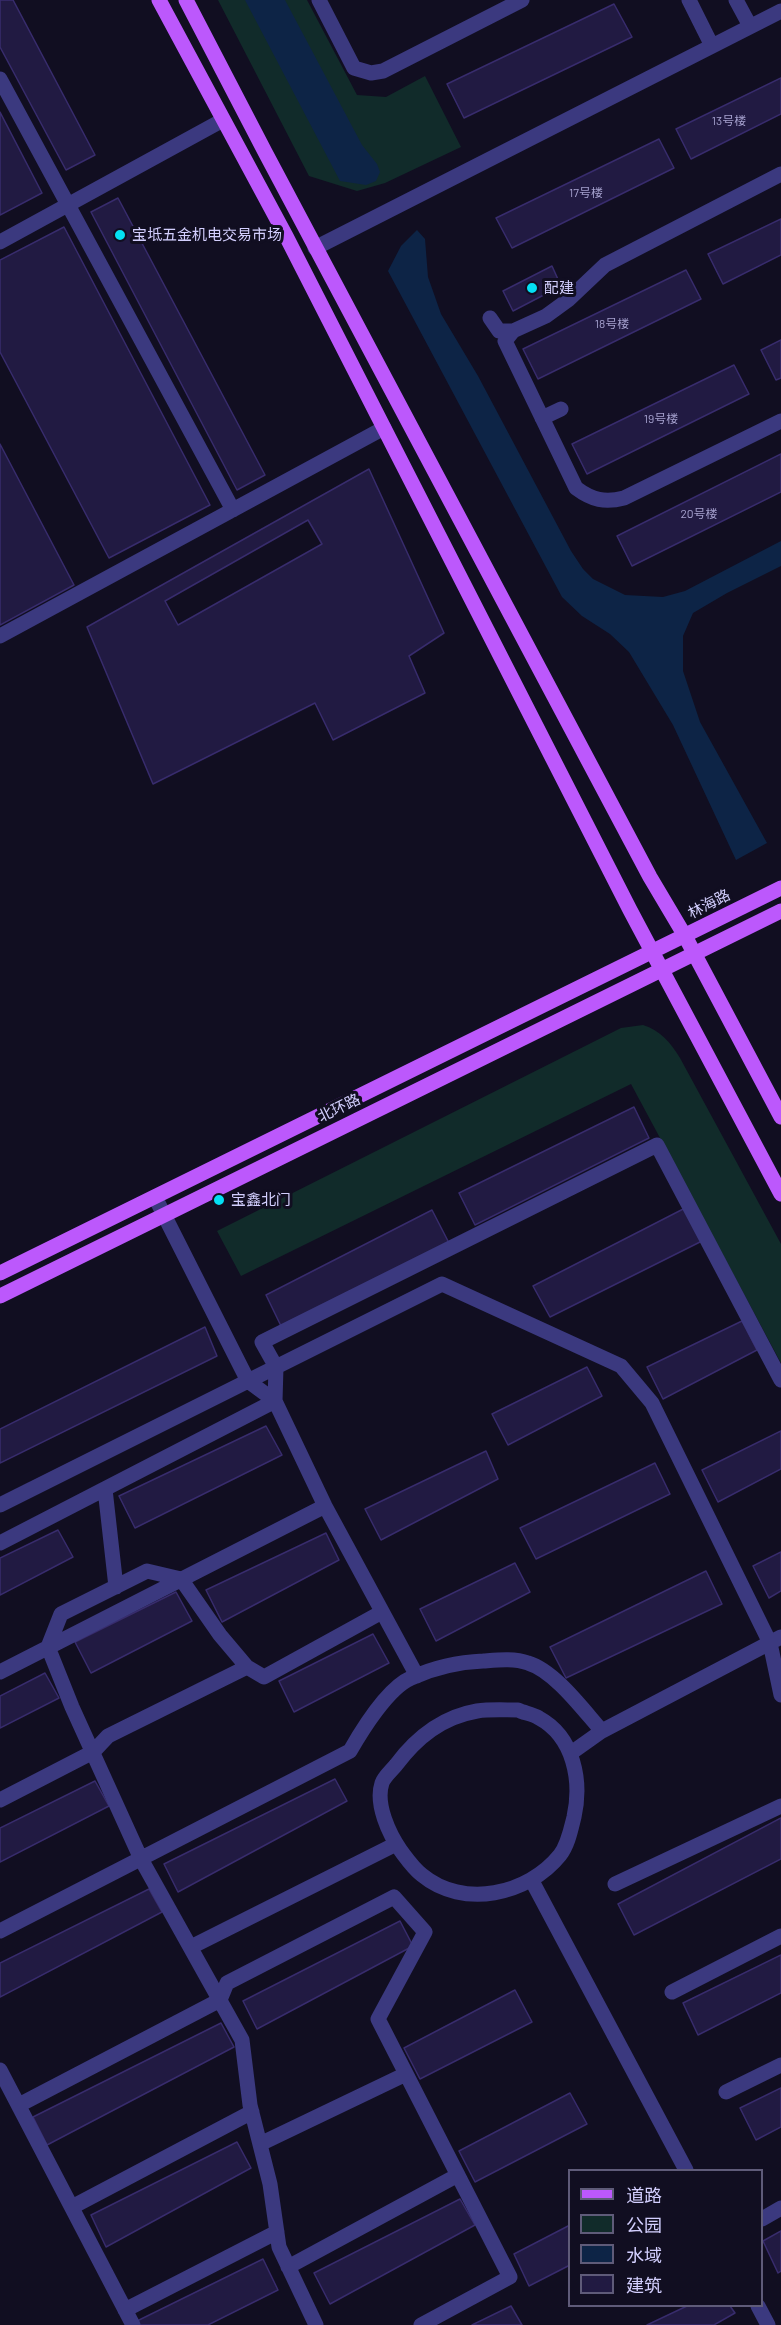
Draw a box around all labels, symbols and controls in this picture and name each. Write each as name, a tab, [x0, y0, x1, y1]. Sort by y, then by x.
house number: 13号楼	[712, 114, 746, 128]
house number: 17号楼	[569, 186, 603, 200]
place label: 宝坻五金机电交易市场	[132, 226, 282, 244]
marker: 宝坻五金机电交易市场	[113, 228, 127, 242]
place label: 配建	[544, 279, 574, 297]
marker: 配建	[525, 281, 539, 295]
house number: 18号楼	[595, 317, 629, 331]
house number: 19号楼	[644, 412, 678, 426]
house number: 20号楼	[680, 507, 718, 521]
street label: 林海路	[685, 886, 733, 922]
street label: 北环路	[315, 1090, 363, 1126]
place label: 宝鑫北门	[231, 1191, 291, 1209]
marker: 宝鑫北门	[212, 1193, 226, 1207]
legend	[568, 2169, 763, 2307]
text: 道路	[626, 2184, 662, 2206]
text: 公园	[626, 2214, 662, 2236]
text: 水域	[626, 2244, 662, 2266]
text: 建筑	[626, 2274, 662, 2296]

